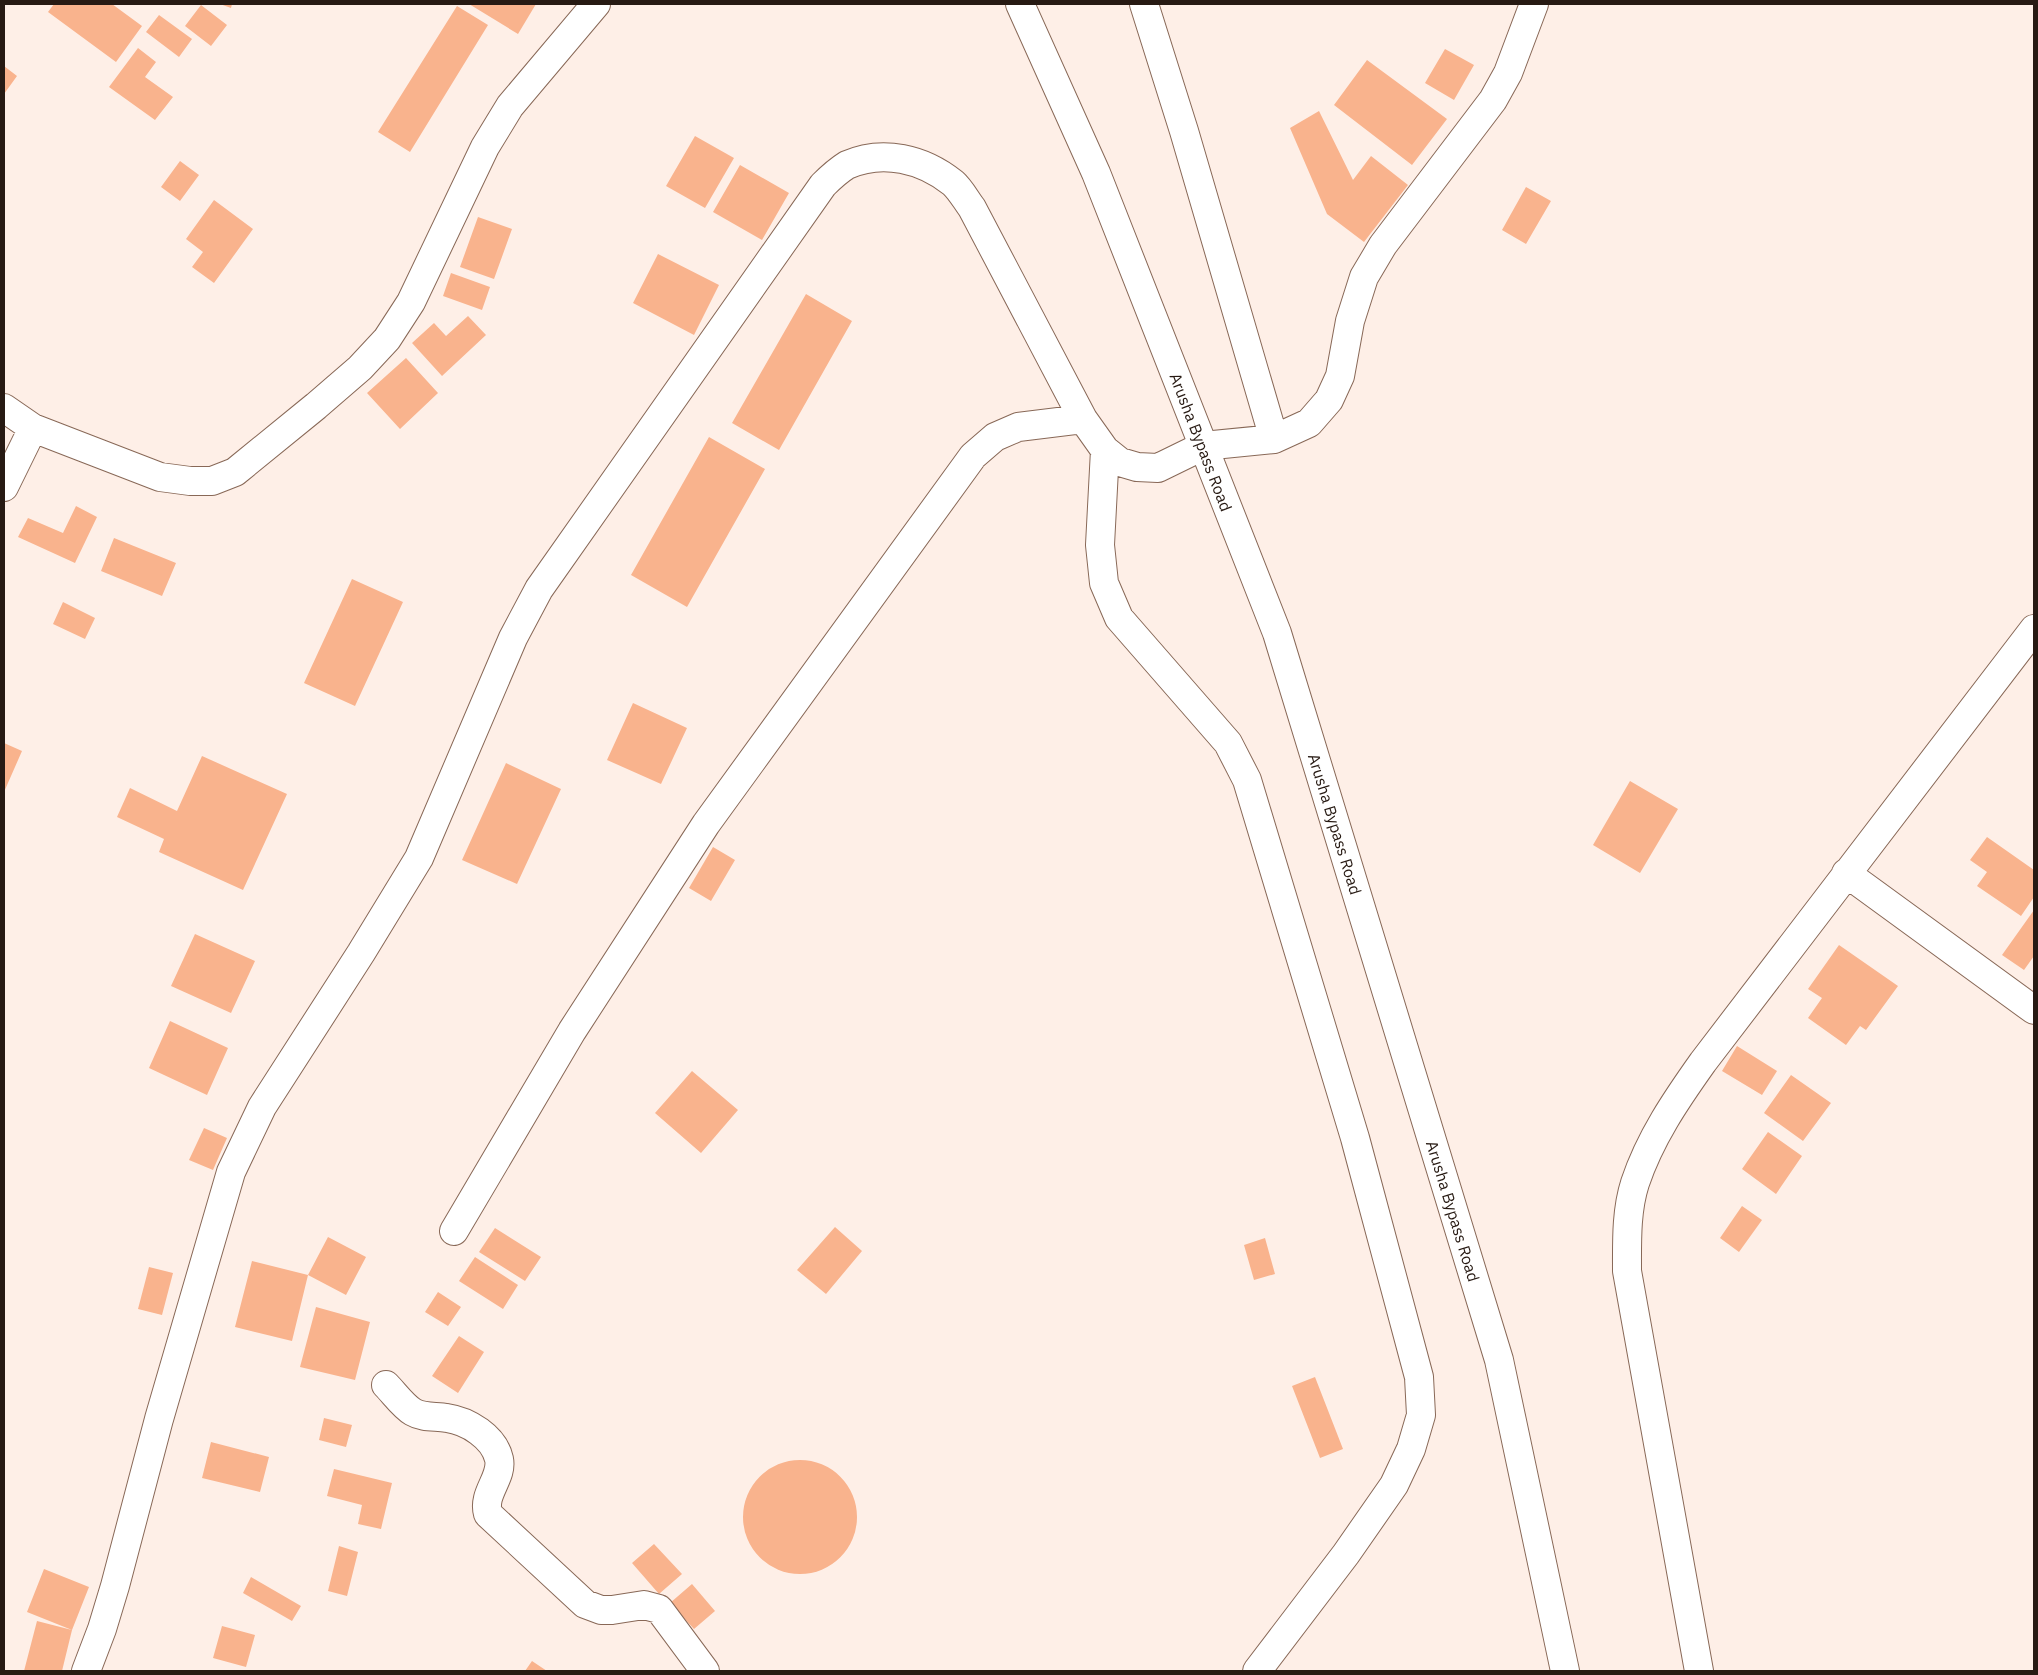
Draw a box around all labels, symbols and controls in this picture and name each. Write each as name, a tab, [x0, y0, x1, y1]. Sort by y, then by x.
street label: Arusha Bypass Road	[1165, 370, 1237, 514]
street label: Arusha Bypass Road	[1304, 751, 1366, 897]
street label: Arusha Bypass Road	[1422, 1138, 1484, 1284]

